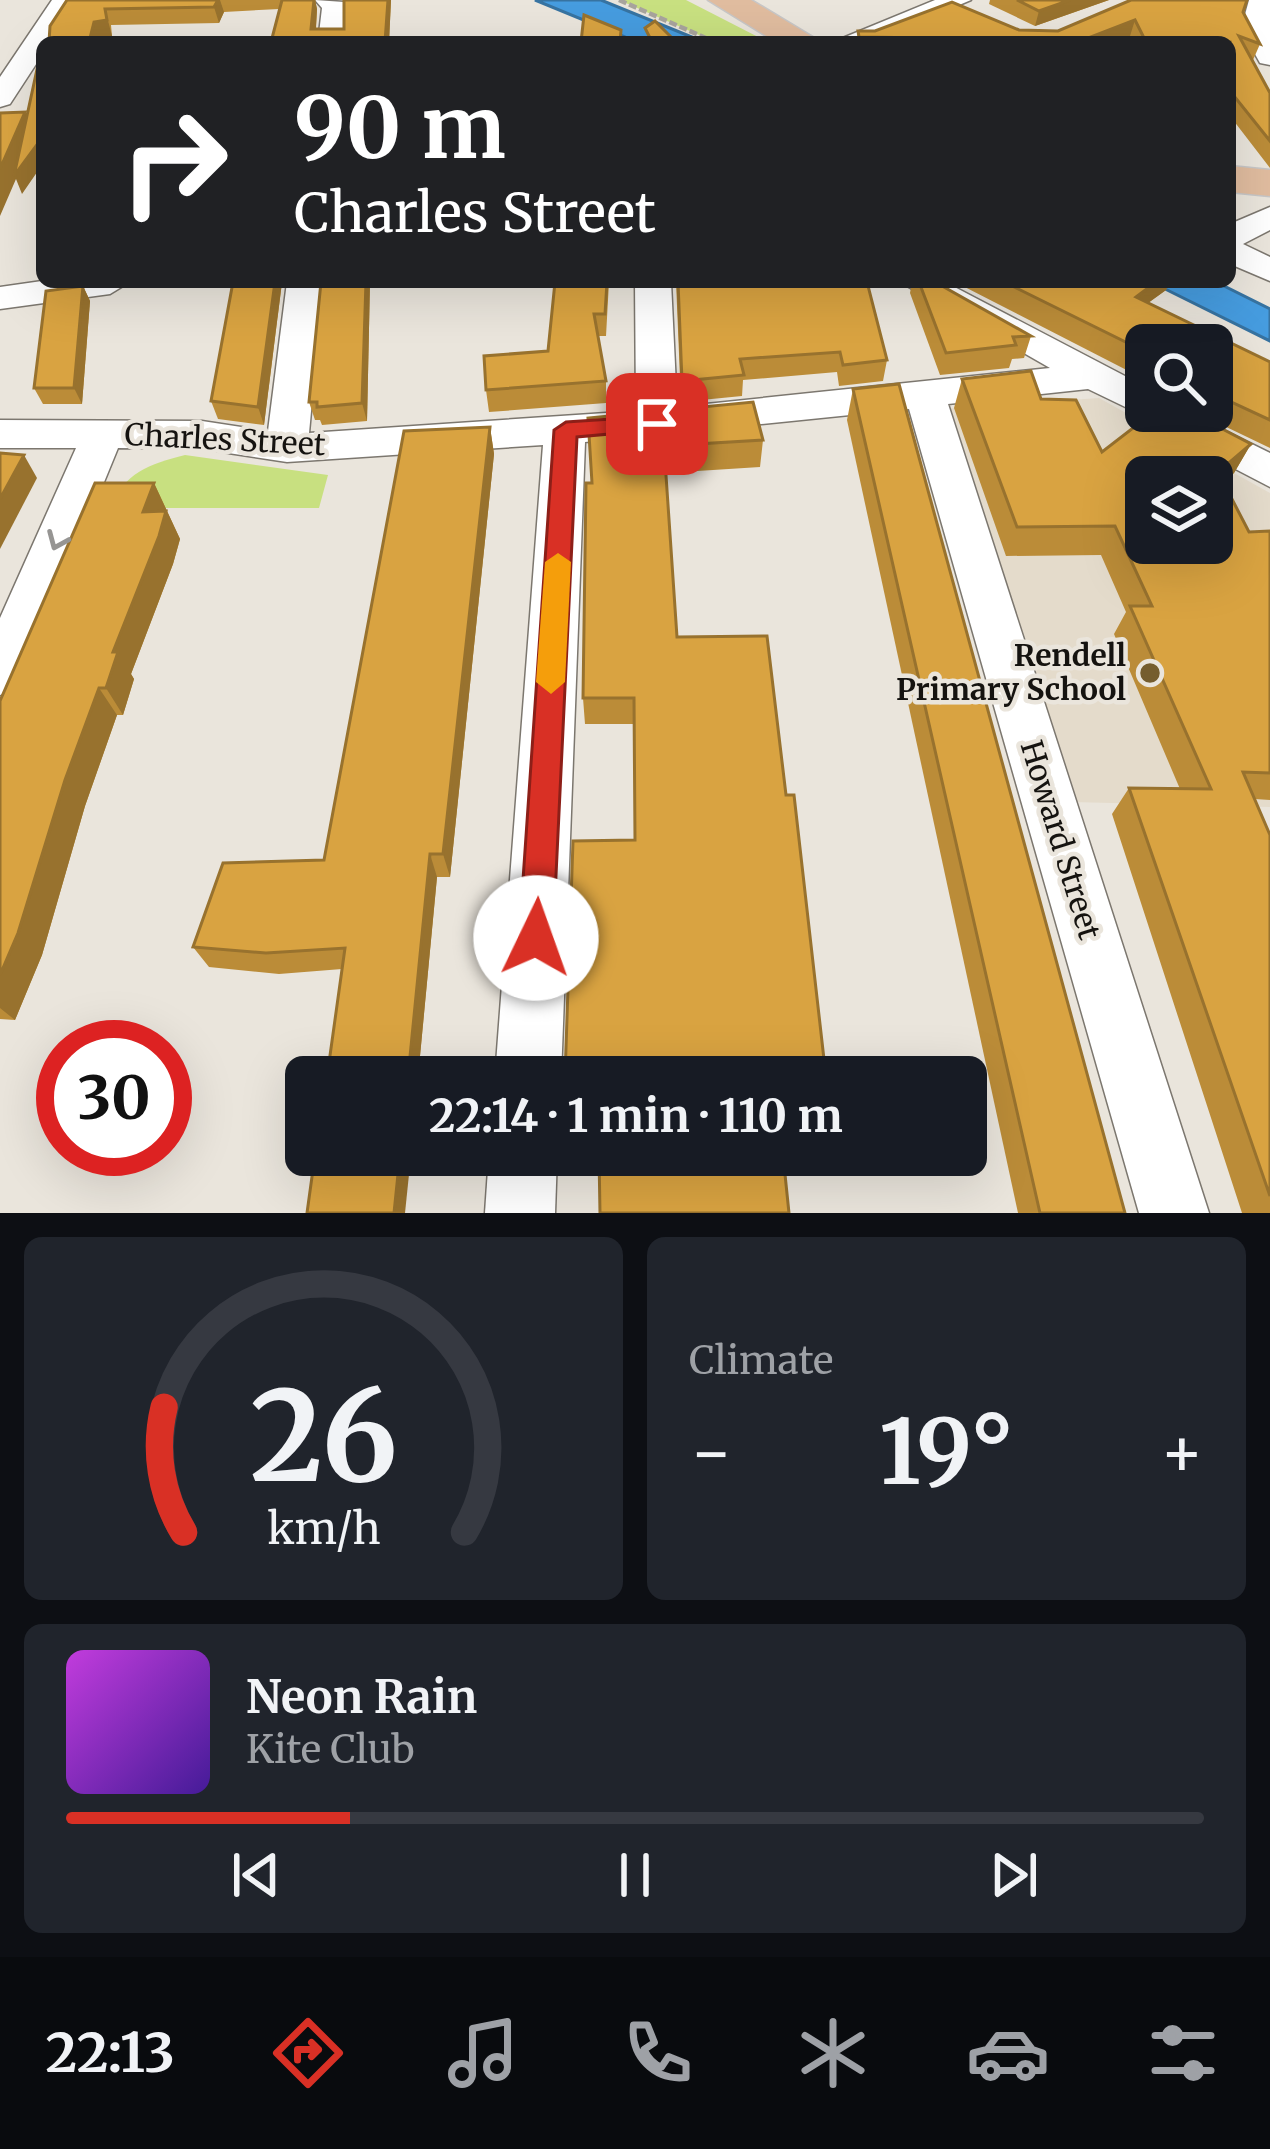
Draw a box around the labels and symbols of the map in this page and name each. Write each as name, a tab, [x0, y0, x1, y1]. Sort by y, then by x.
pin	[606, 373, 708, 475]
street label: Charles Street	[124, 415, 327, 463]
one-way arrow	[47, 530, 71, 551]
place label: Rendell Primary School	[896, 636, 1126, 708]
marker: Rendell Primary School	[1137, 660, 1163, 686]
street label: Howard Street	[1013, 736, 1109, 944]
position arrow	[473, 875, 599, 1001]
speed limit sign: 30	[36, 1020, 192, 1176]

